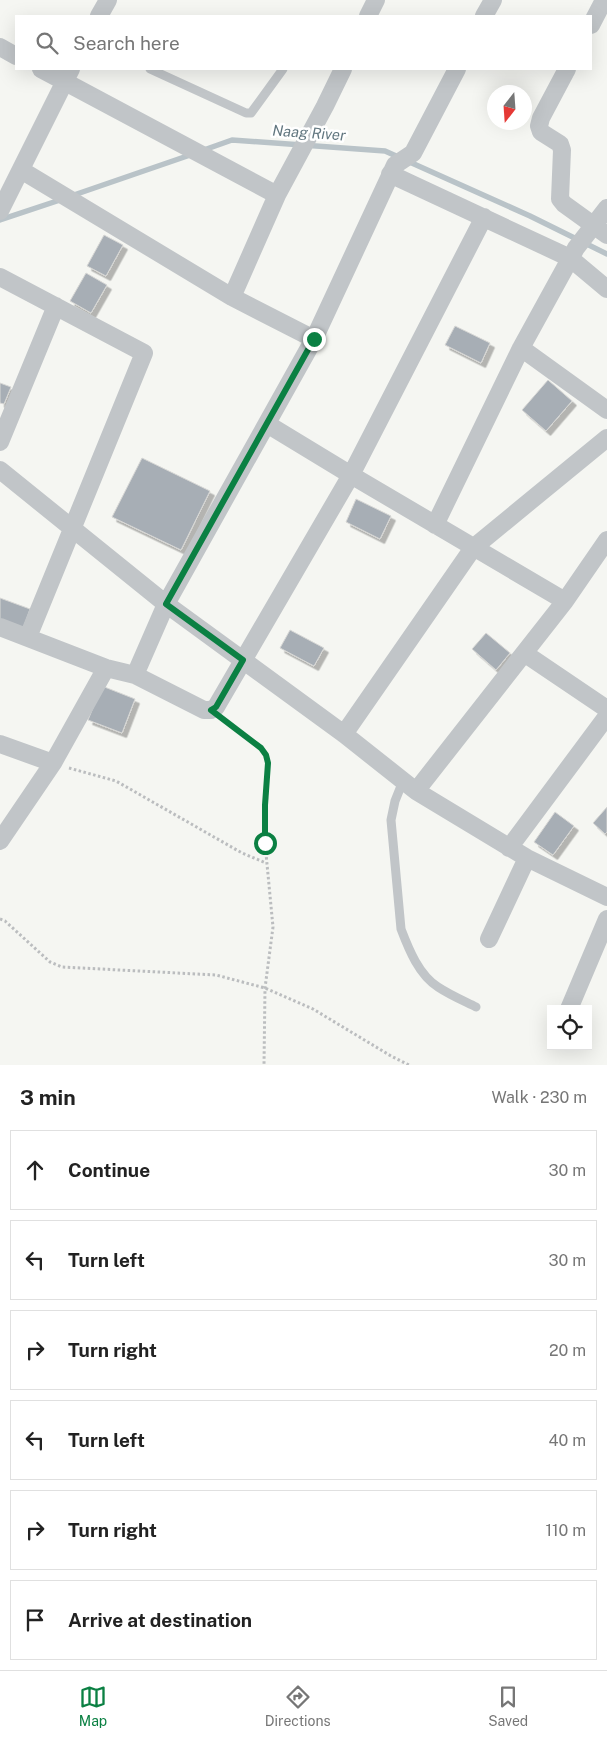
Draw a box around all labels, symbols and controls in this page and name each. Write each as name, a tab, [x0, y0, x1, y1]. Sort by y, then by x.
search box	[15, 15, 592, 70]
icon: search	[33, 29, 61, 57]
text: Search here	[73, 32, 180, 54]
north arrow	[487, 85, 532, 130]
water label: Naag River	[272, 121, 347, 144]
route end	[303, 328, 326, 351]
route start	[254, 832, 277, 855]
map controls	[547, 1005, 592, 1050]
button: locate	[547, 1005, 592, 1050]
text: 3 min	[20, 1085, 76, 1110]
text: Walk · 230 m	[491, 1088, 587, 1107]
icon: ahead	[21, 1156, 49, 1184]
text: Continue	[68, 1159, 150, 1181]
text: 30 m	[549, 1161, 586, 1180]
icon: left	[21, 1246, 49, 1274]
text: Turn left	[68, 1249, 145, 1271]
text: 30 m	[549, 1251, 586, 1270]
icon: right	[21, 1336, 49, 1364]
text: Turn right	[68, 1339, 157, 1361]
text: 20 m	[549, 1341, 586, 1360]
icon: left	[21, 1426, 49, 1454]
text: Turn left	[68, 1429, 145, 1451]
text: 40 m	[548, 1431, 586, 1450]
icon: right	[21, 1516, 49, 1544]
text: Turn right	[68, 1519, 157, 1541]
text: 110 m	[545, 1521, 586, 1540]
icon: arrive	[21, 1606, 49, 1634]
text: Arrive at destination	[68, 1609, 252, 1631]
tab: Map	[79, 1683, 107, 1729]
tab: Directions	[265, 1683, 331, 1729]
tab: Saved	[488, 1683, 528, 1729]

